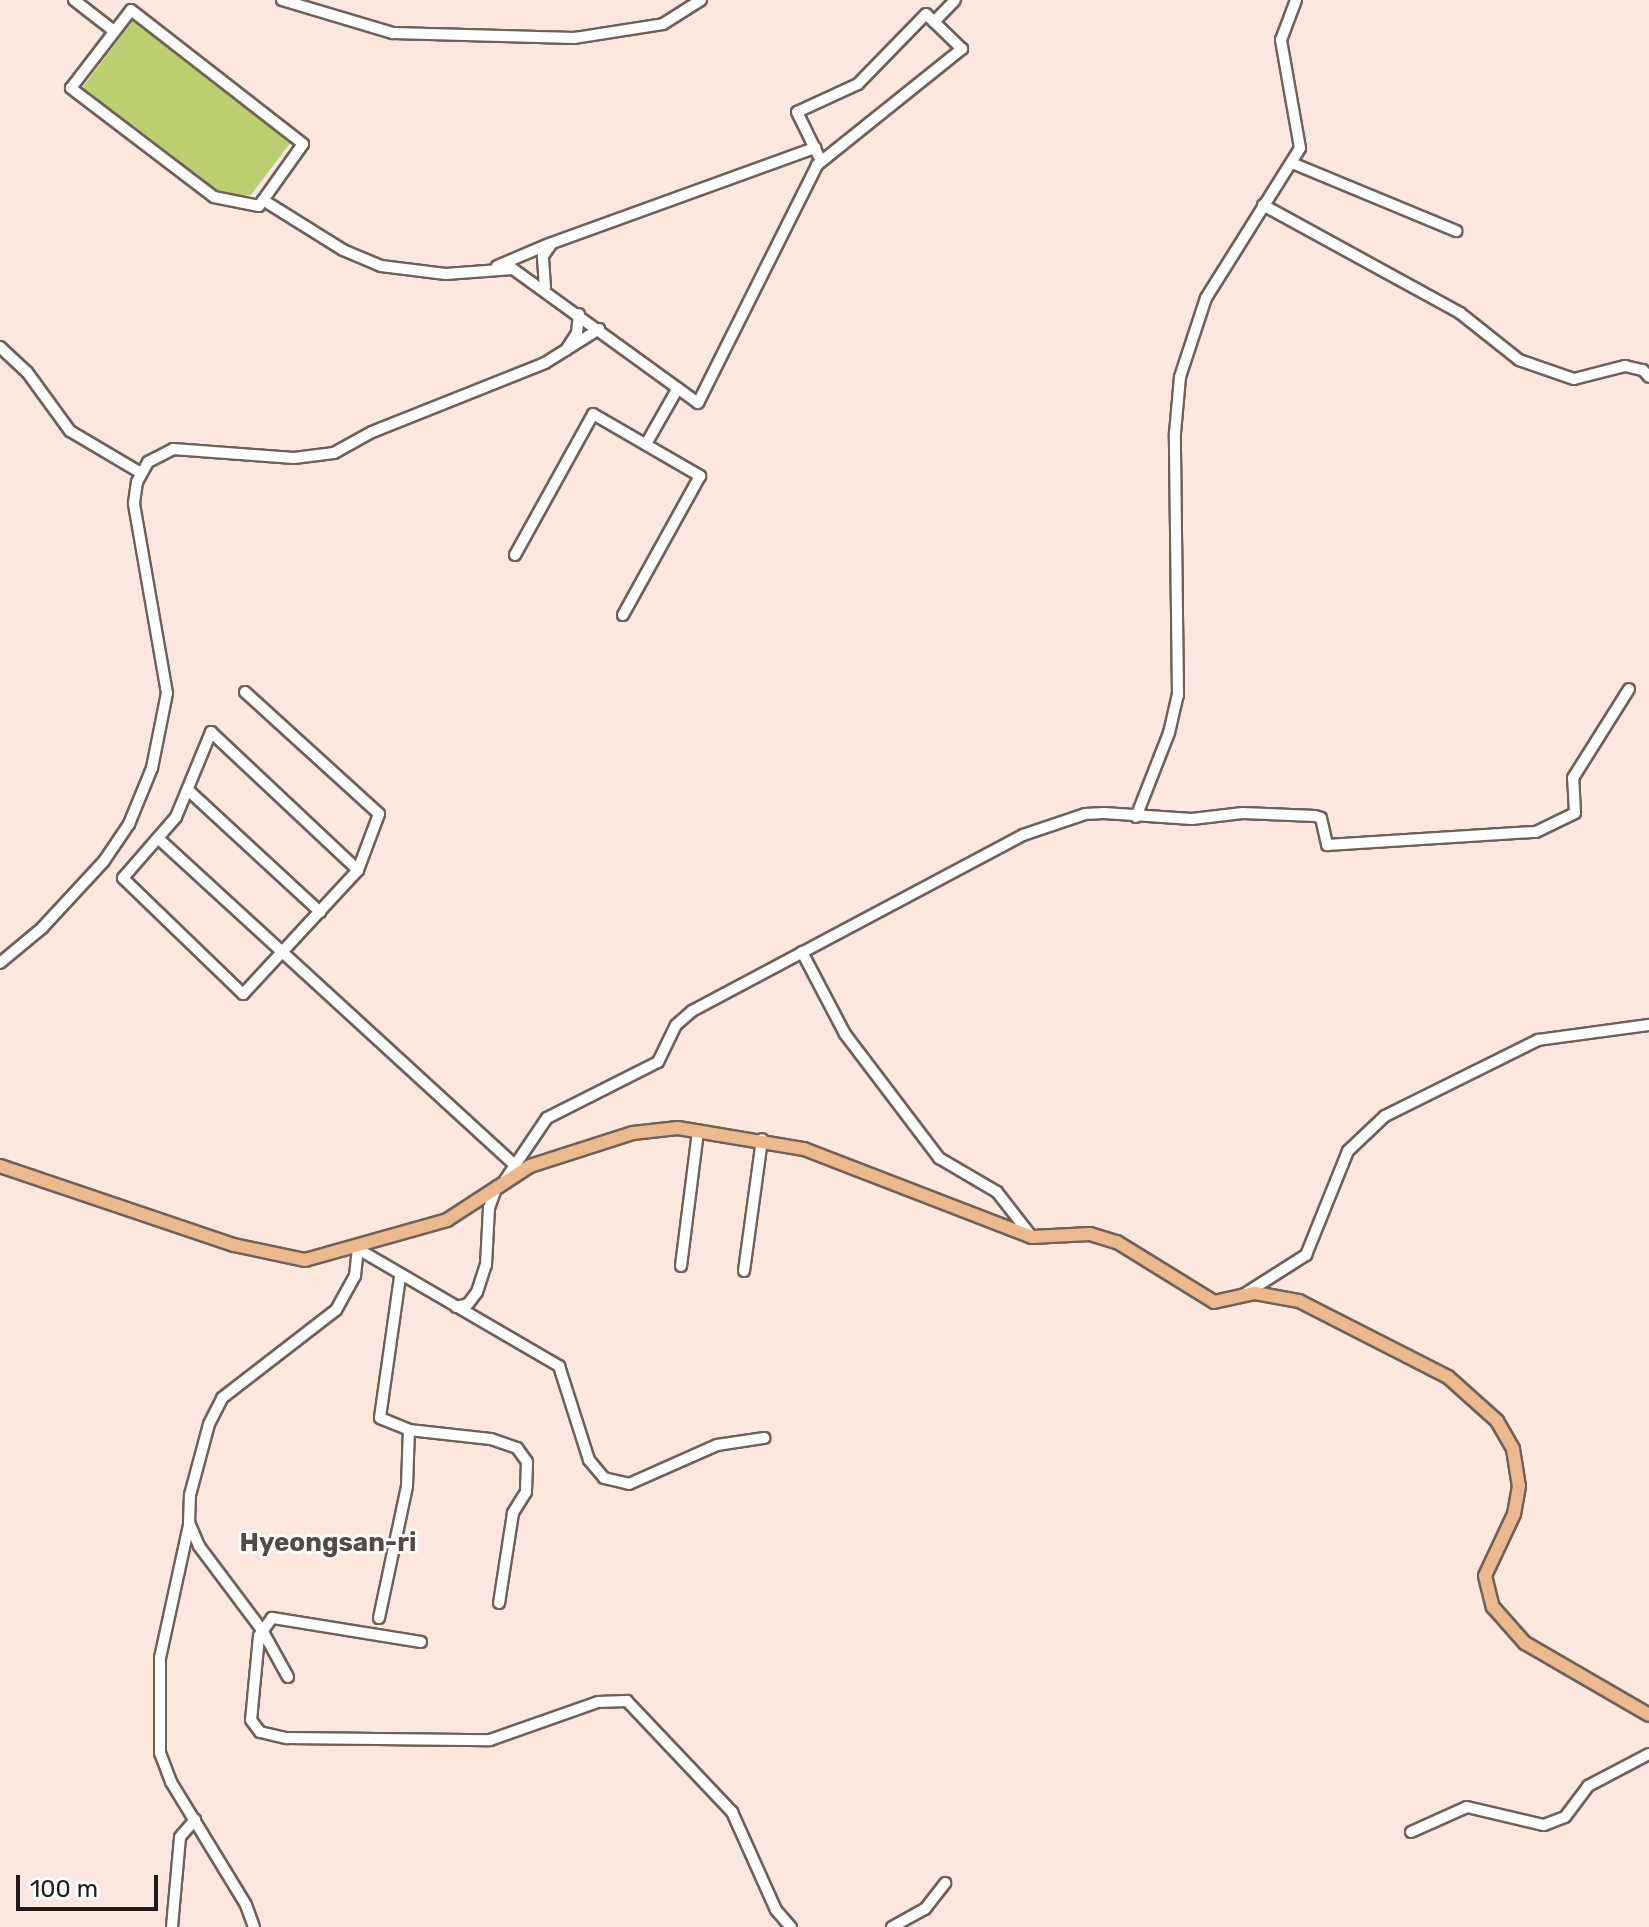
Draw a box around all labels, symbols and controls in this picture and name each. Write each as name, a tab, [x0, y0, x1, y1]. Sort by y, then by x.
district label: Hyeongsan-ri	[240, 1527, 416, 1559]
scale bar	[20, 1859, 162, 1909]
text: 100 m	[30, 1875, 98, 1903]

